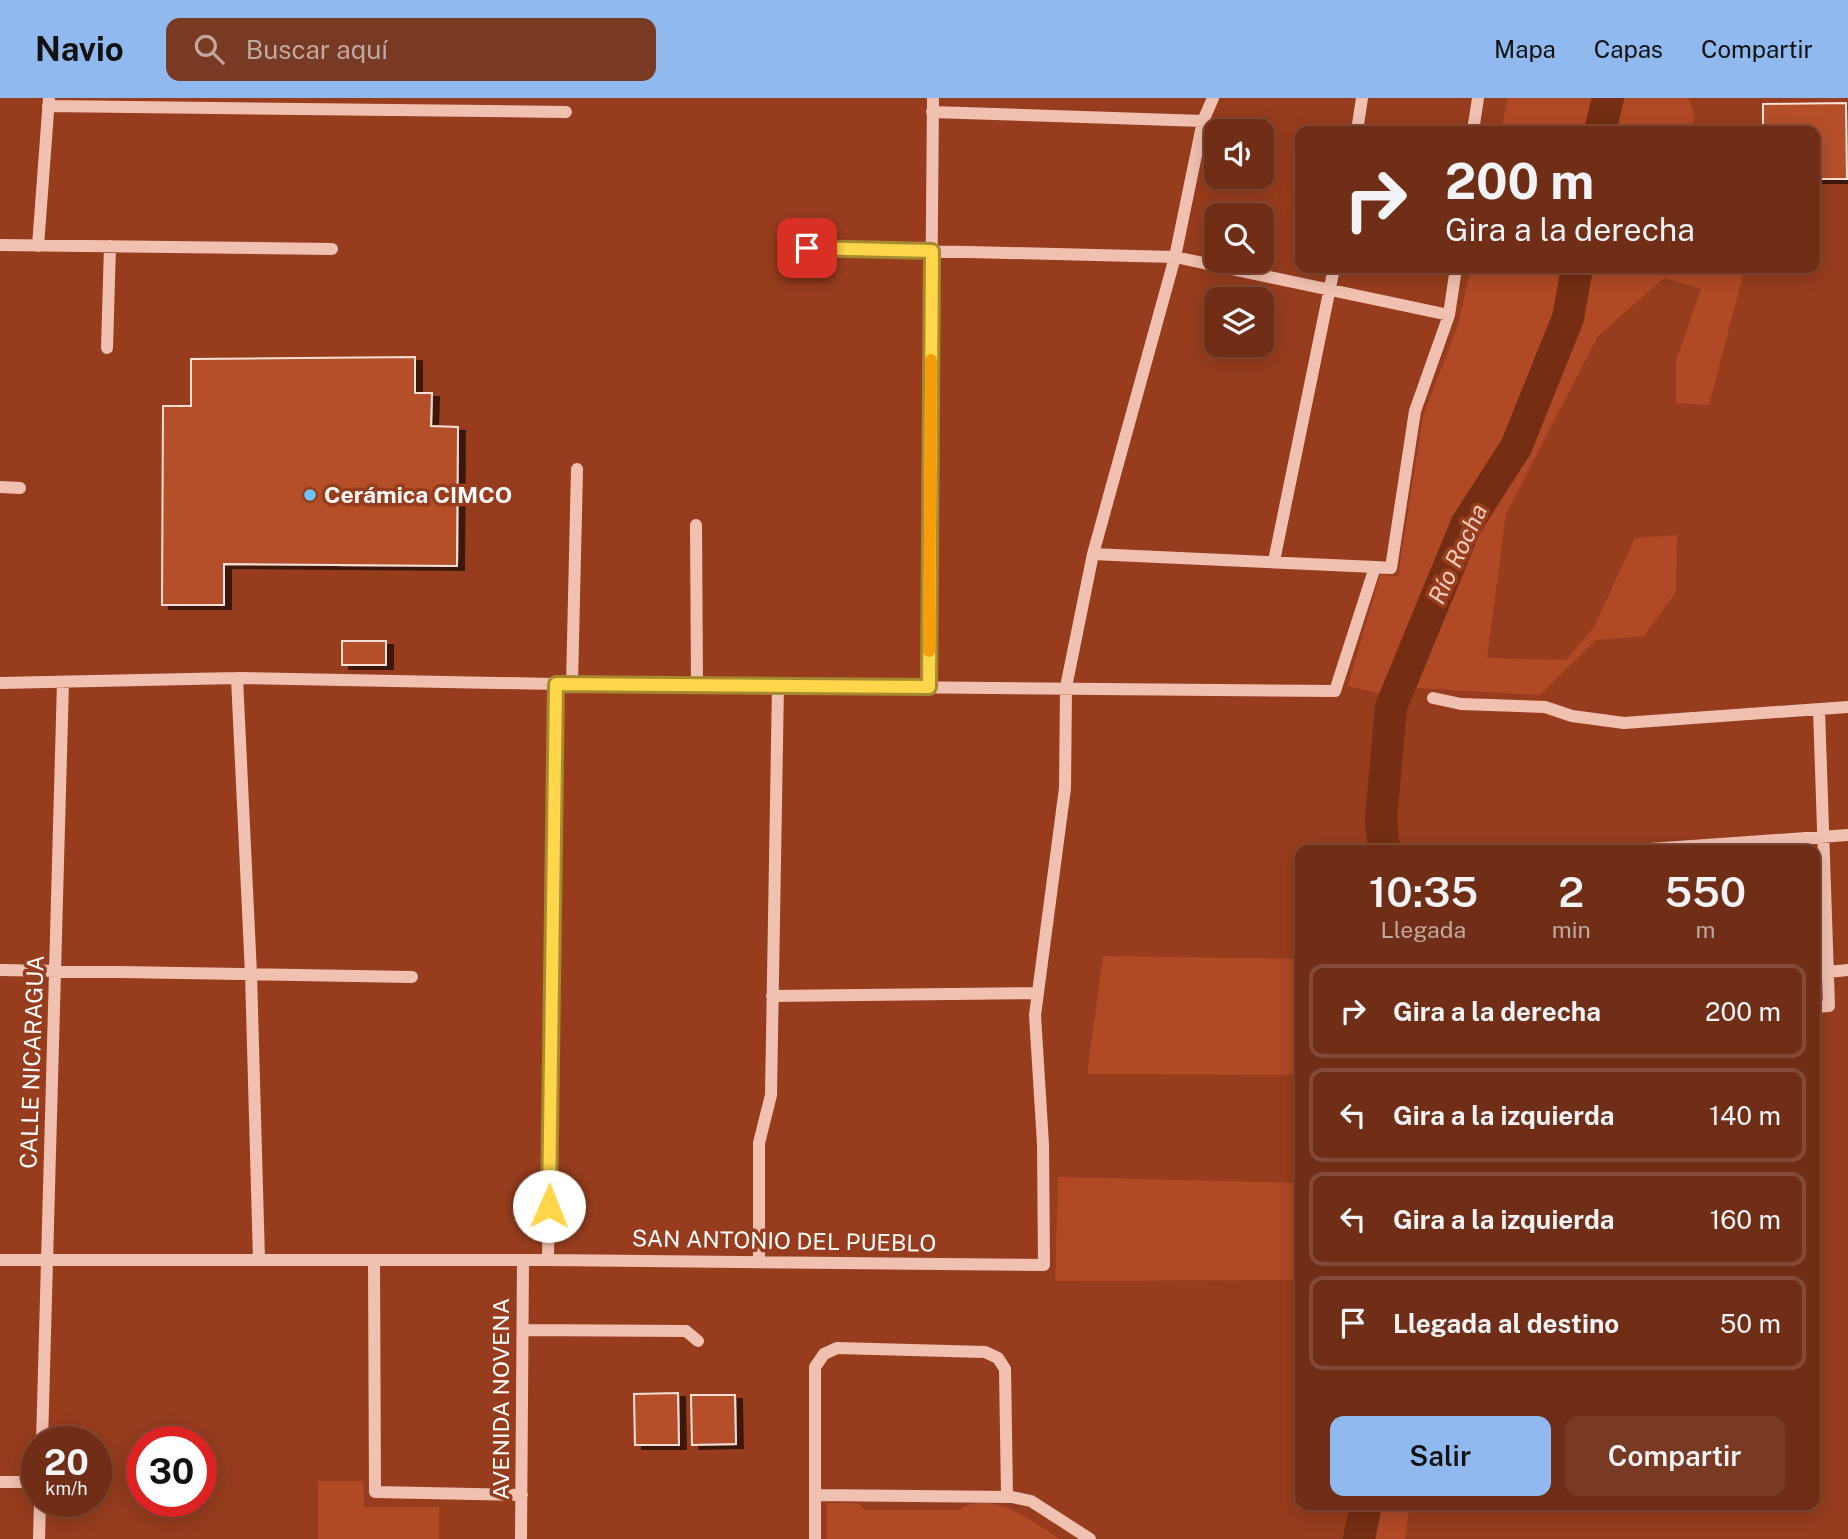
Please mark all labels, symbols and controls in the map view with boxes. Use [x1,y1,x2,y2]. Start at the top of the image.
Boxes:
search box [166,18,656,81]
text: Navio [35,30,124,68]
icon: search [190,30,228,68]
text: Buscar aquí [246,34,388,65]
text: Mapa [1494,35,1556,63]
text: Capas [1594,35,1663,63]
text: Compartir [1701,35,1813,63]
map controls [1204,119,1274,357]
button: sound [1204,119,1274,189]
text: 200 m [1445,152,1594,210]
icon: right [1330,154,1421,245]
button: search [1204,203,1274,273]
text: Gira a la derecha [1445,211,1695,248]
pin [777,218,837,278]
icon: arrive [788,229,826,267]
button: layers [1204,287,1274,357]
place label: Cerámica CIMCO [324,481,512,508]
marker: Cerámica CIMCO [302,487,318,503]
water label: Río Rocha [1422,499,1492,608]
text: 10:35 [1369,867,1478,916]
text: 2 [1558,867,1584,916]
text: 550 [1665,867,1746,916]
text: Llegada [1381,916,1466,943]
text: min [1552,916,1591,943]
text: m [1695,916,1715,943]
street label: CALLE NICARAGUA [14,955,49,1169]
icon: right [1334,992,1372,1030]
text: Gira a la derecha [1393,996,1601,1027]
text: 200 m [1705,996,1781,1027]
icon: left [1334,1096,1372,1134]
text: Gira a la izquierda [1393,1100,1615,1131]
text: 140 m [1709,1100,1781,1131]
position arrow [512,1169,586,1243]
icon: left [1334,1200,1372,1238]
text: Gira a la izquierda [1393,1204,1615,1235]
text: 160 m [1710,1204,1781,1235]
street label: SAN ANTONIO DEL PUEBLO [632,1224,936,1257]
street label: AVENIDA NOVENA [487,1298,514,1500]
icon: arrive [1334,1304,1372,1342]
text: Llegada al destino [1393,1308,1619,1339]
text: 50 m [1720,1308,1781,1339]
button: Salir [1330,1416,1551,1496]
button: Compartir [1565,1416,1785,1496]
speed limit sign: 30 [126,1426,217,1517]
text: 20 [44,1442,89,1483]
text: km/h [45,1478,88,1499]

